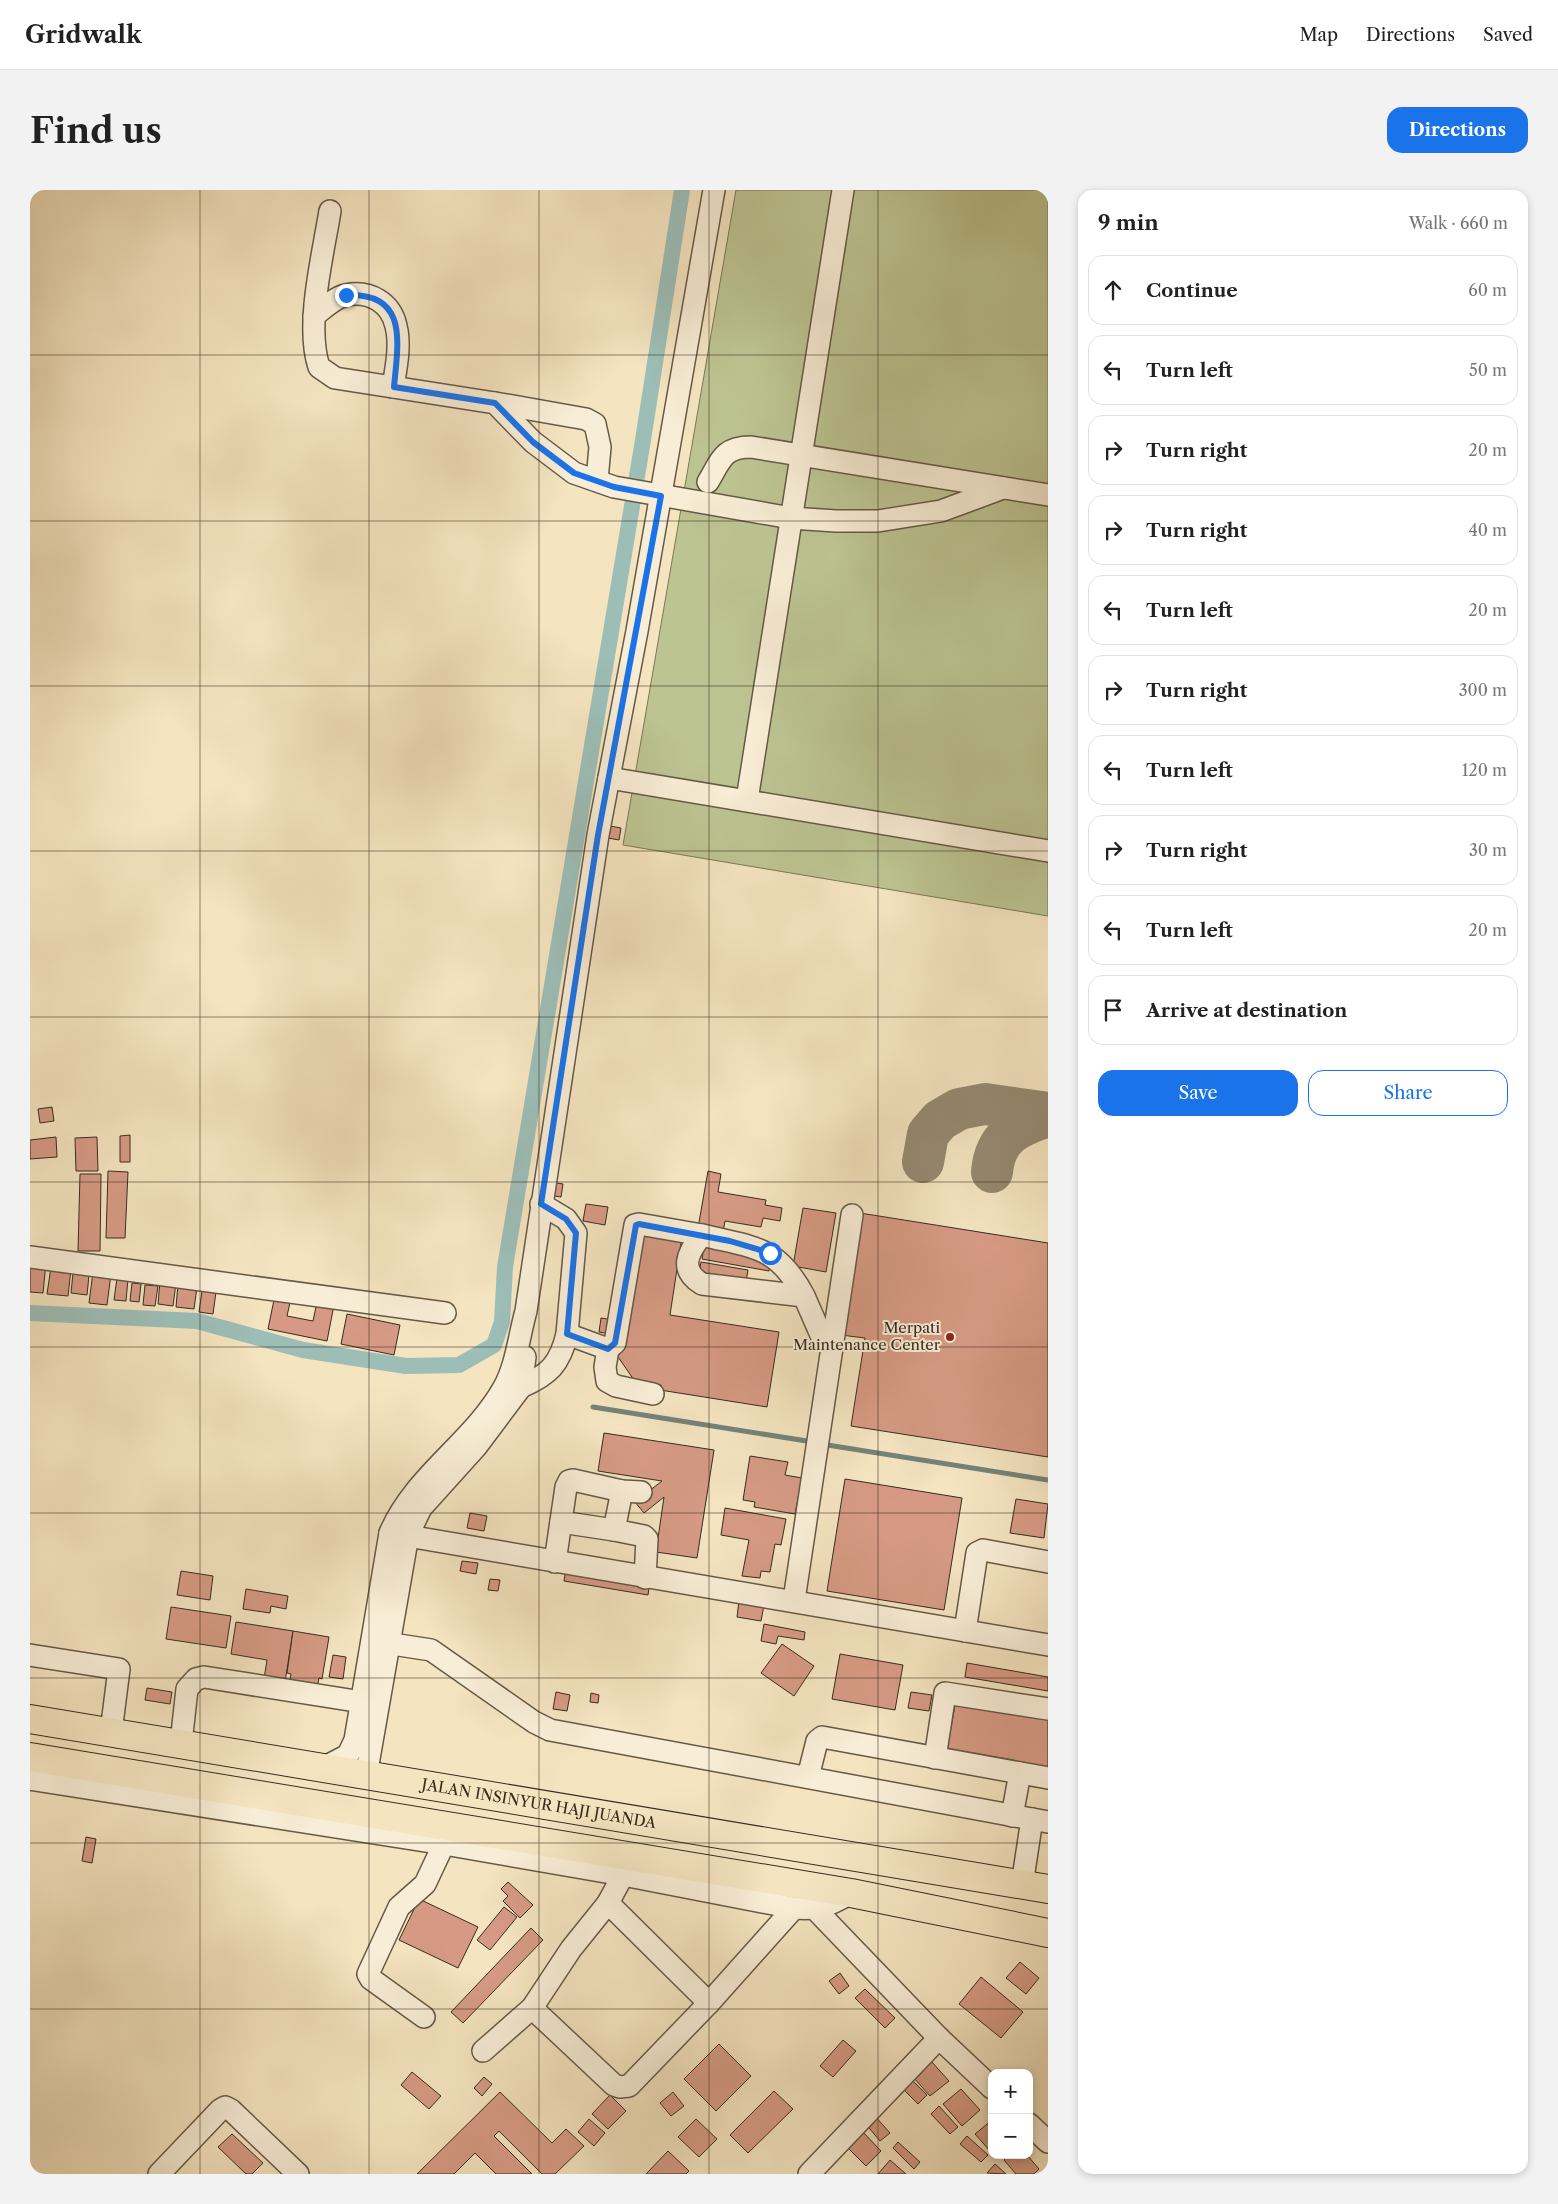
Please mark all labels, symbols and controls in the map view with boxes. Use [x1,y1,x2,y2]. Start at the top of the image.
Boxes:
text: Gridwalk [25,20,142,49]
text: Map [1299,24,1338,46]
text: Directions [1366,24,1455,46]
text: Saved [1483,24,1533,46]
button: Directions [1387,107,1528,153]
text: Find us [30,109,162,152]
text: 9 min [1098,210,1159,235]
text: Walk · 660 m [1409,213,1508,233]
icon: ahead [1099,276,1127,304]
text: Continue [1146,279,1238,302]
text: 60 m [1468,280,1507,300]
route end [335,284,358,307]
icon: left [1099,356,1127,384]
text: Turn left [1146,359,1233,382]
text: 50 m [1469,360,1507,380]
icon: right [1099,436,1127,464]
text: Turn right [1146,439,1247,462]
text: 20 m [1468,440,1507,460]
icon: right [1099,516,1127,544]
text: Turn right [1146,519,1247,542]
text: 40 m [1468,520,1507,540]
icon: left [1099,596,1127,624]
text: Turn left [1146,599,1233,622]
text: 20 m [1468,600,1507,620]
icon: right [1099,676,1127,704]
text: Turn right [1146,679,1247,702]
text: 300 m [1459,680,1507,700]
icon: left [1099,756,1127,784]
text: Turn left [1146,759,1233,782]
text: 120 m [1462,760,1507,780]
icon: right [1099,836,1127,864]
text: Turn right [1146,839,1247,862]
text: 30 m [1469,840,1507,860]
icon: left [1099,916,1127,944]
text: Turn left [1146,919,1233,942]
text: 20 m [1468,920,1507,940]
icon: arrive [1099,996,1127,1024]
text: Arrive at destination [1146,999,1347,1022]
button: Save [1098,1070,1298,1116]
button: Share [1308,1070,1508,1116]
route start [759,1242,782,1265]
place label: Merpati Maintenance Center [793,1318,941,1354]
marker: Merpati Maintenance Center [944,1331,956,1343]
street label: JALAN INSINYUR HAJI JUANDA [418,1774,658,1833]
map controls [988,2069,1033,2159]
button: + [988,2069,1033,2114]
button: − [988,2114,1033,2159]

